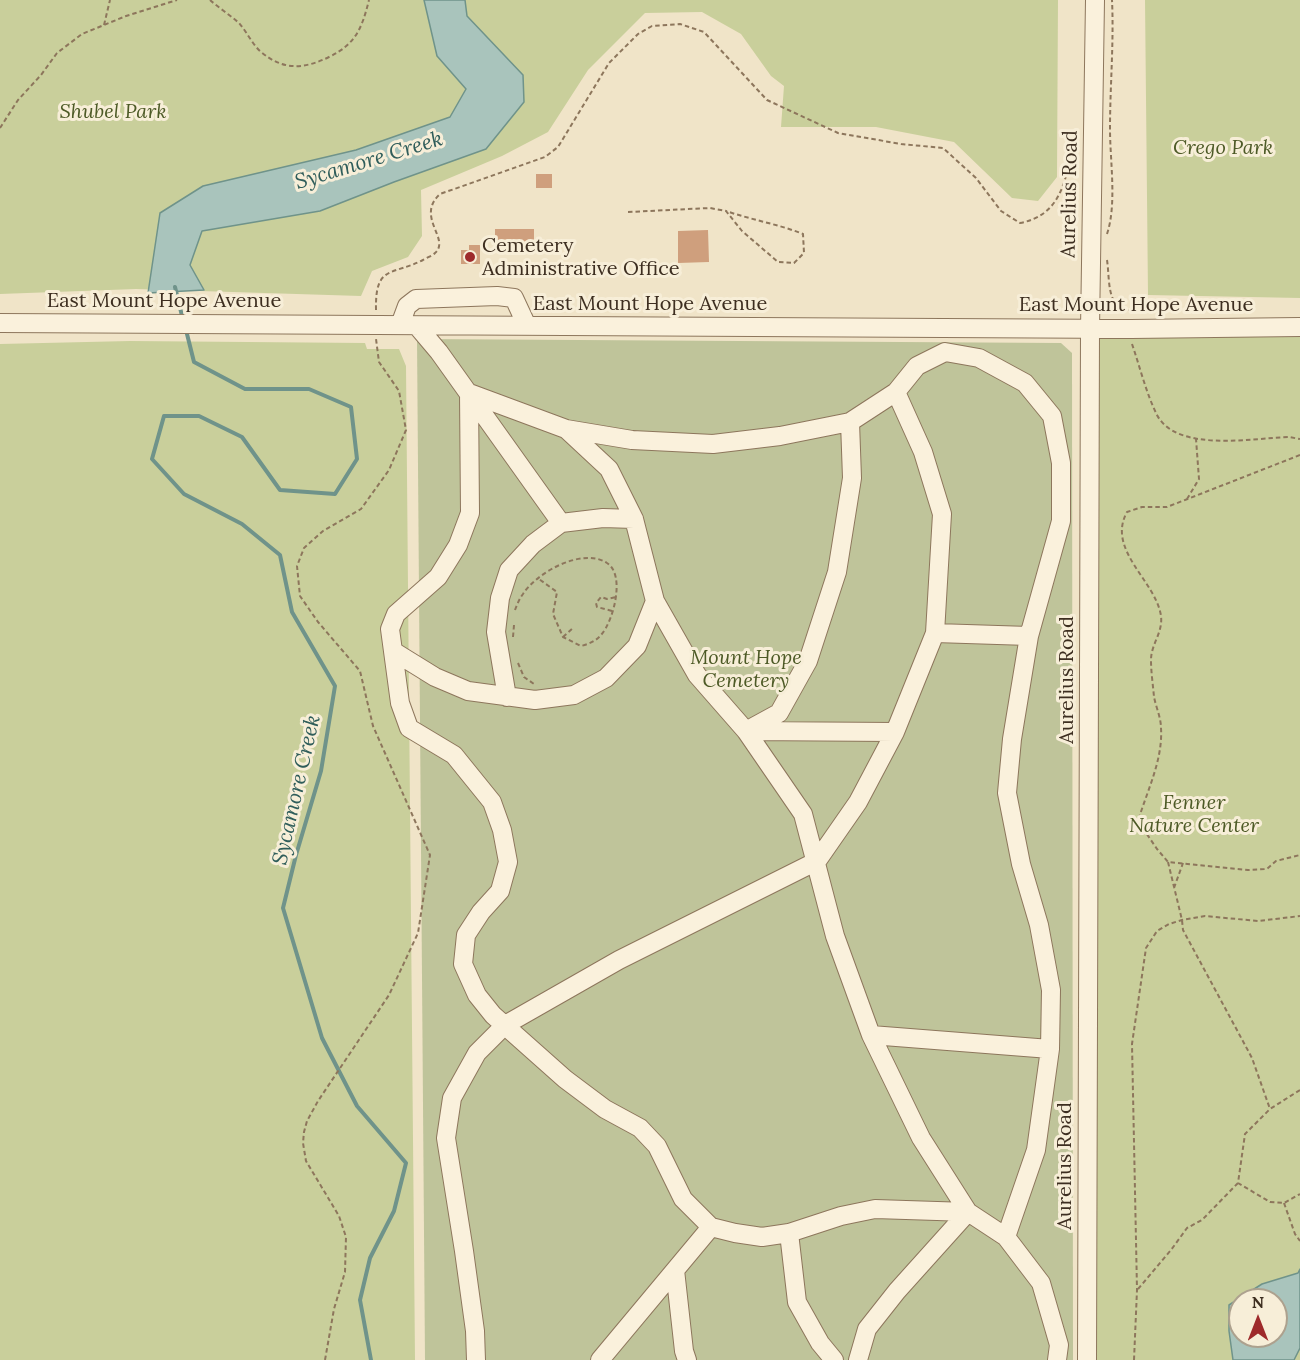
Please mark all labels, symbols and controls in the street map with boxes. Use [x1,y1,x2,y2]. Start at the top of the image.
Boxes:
park label: Shubel Park [59,100,167,124]
water label: Sycamore Creek [292,127,446,195]
street label: Aurelius Road [1057,130,1083,258]
park label: Crego Park [1173,136,1273,160]
place label: Cemetery Administrative Office [482,234,680,281]
marker: Cemetery Administrative Office [463,250,477,264]
street label: East Mount Hope Avenue [47,289,281,313]
street label: East Mount Hope Avenue [533,292,767,316]
street label: East Mount Hope Avenue [1019,293,1253,317]
street label: Aurelius Road [1055,616,1079,744]
park label: Mount Hope Cemetery [690,646,802,693]
water label: Sycamore Creek [268,713,326,867]
park label: Fenner Nature Center [1129,791,1259,838]
street label: Aurelius Road [1053,1102,1077,1230]
north arrow [1228,1288,1288,1348]
text: N [1252,1292,1264,1312]

